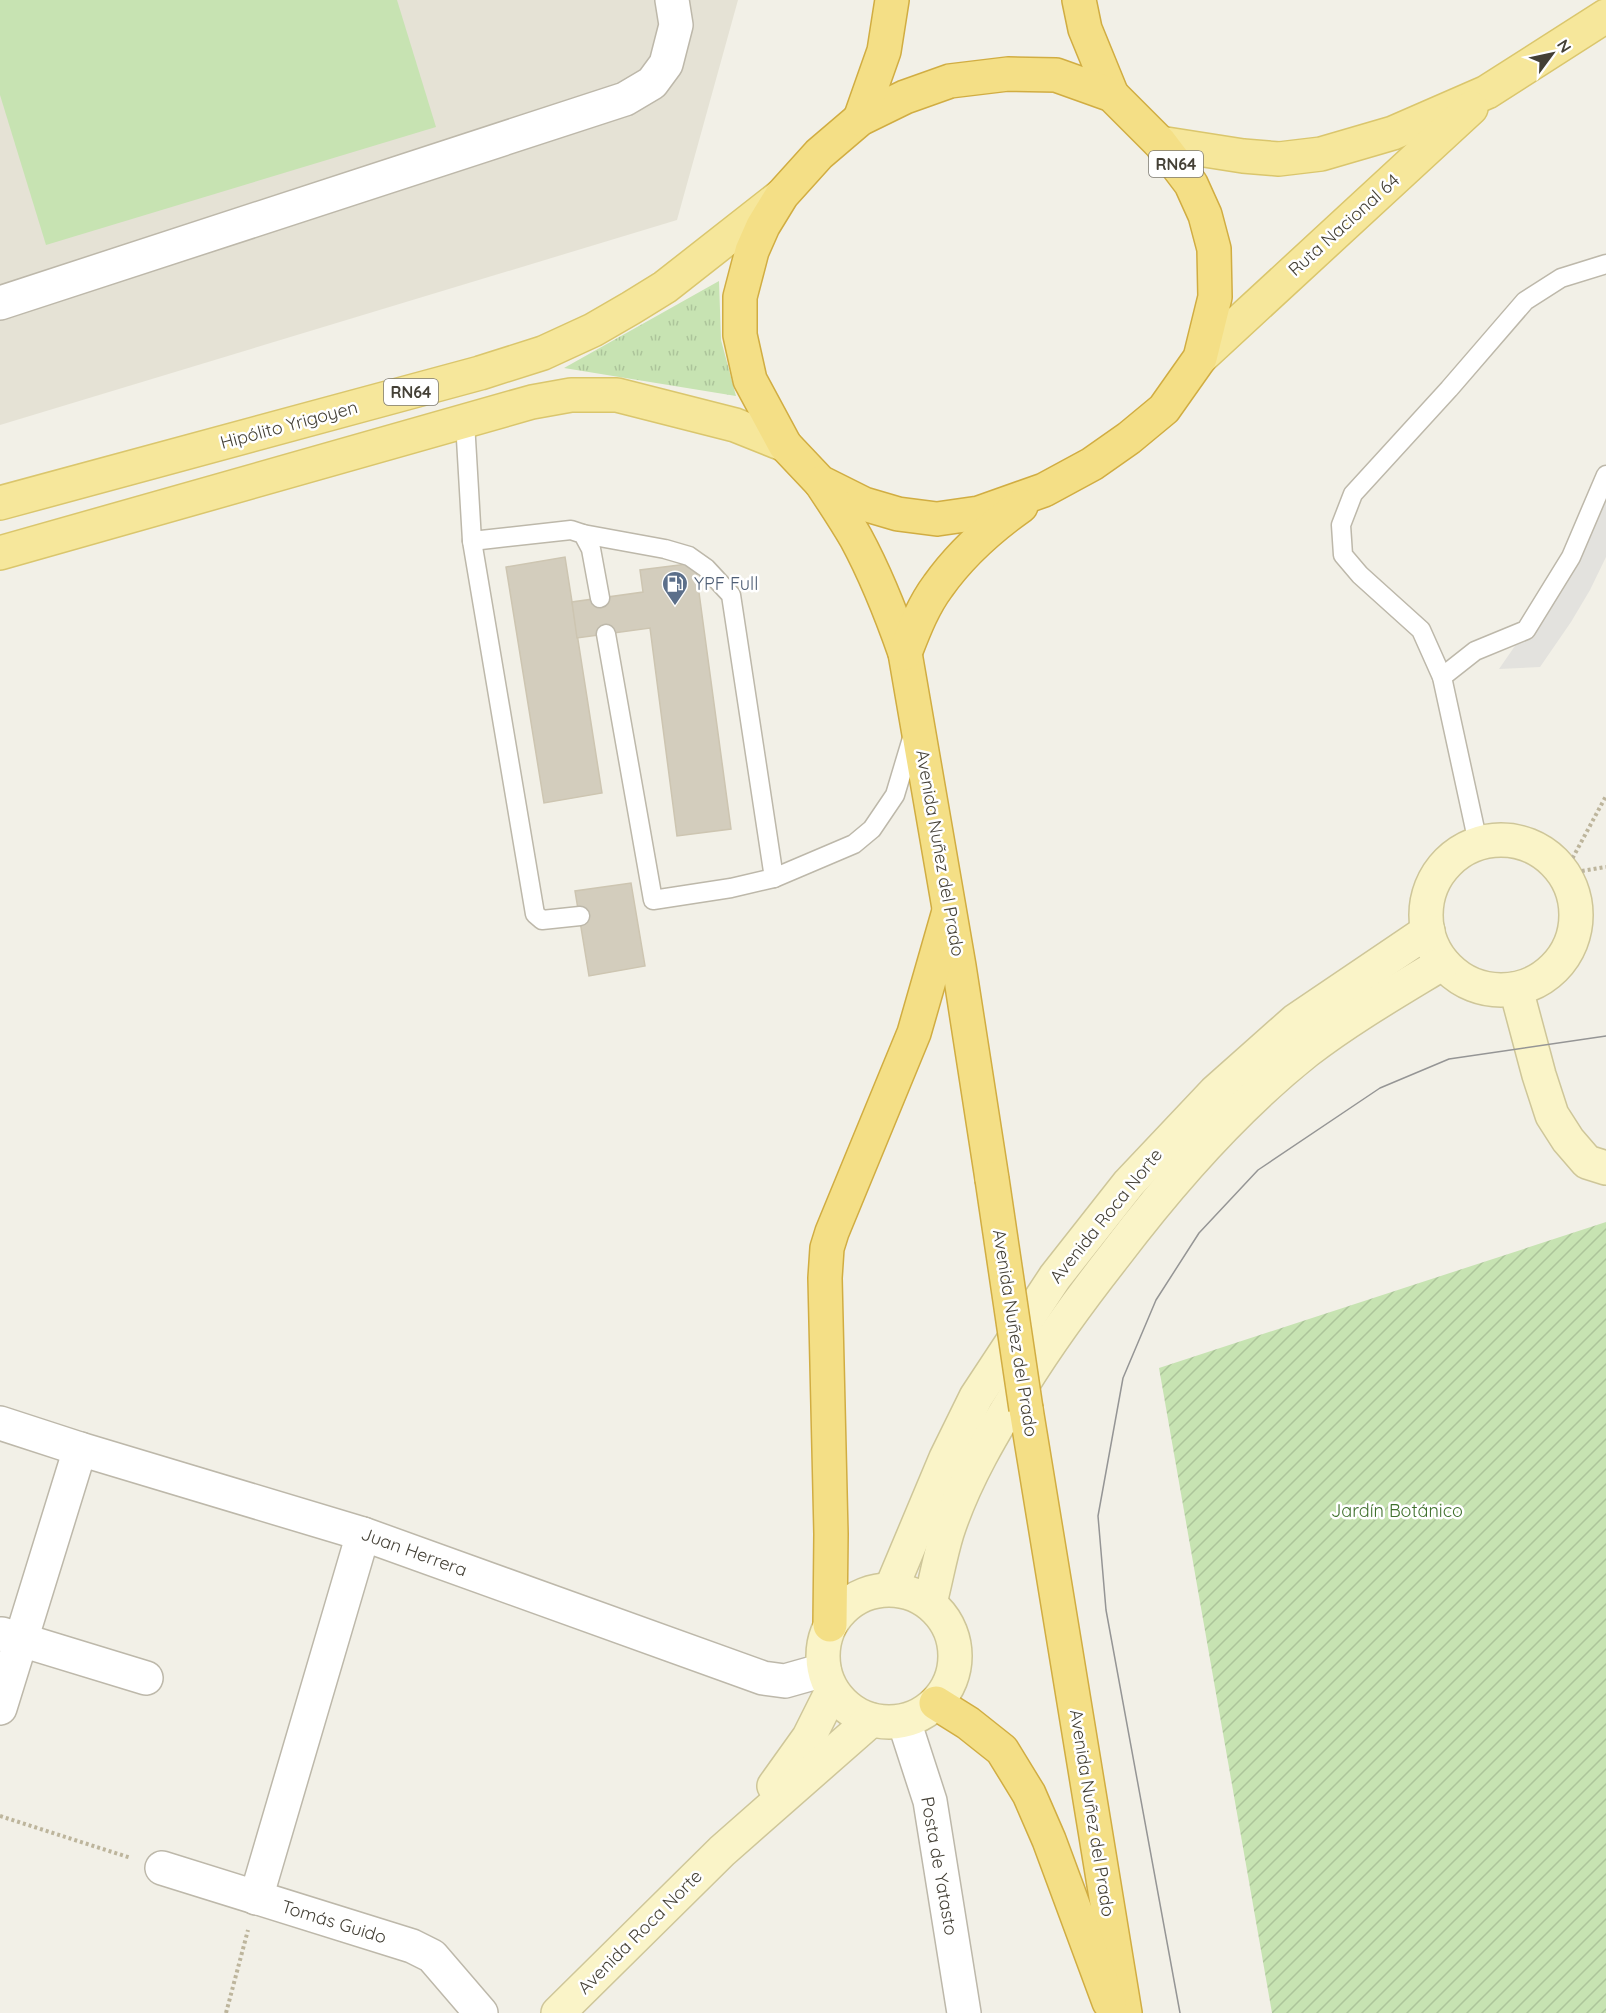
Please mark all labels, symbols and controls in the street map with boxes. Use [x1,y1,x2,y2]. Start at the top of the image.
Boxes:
north arrow [1522,24,1582,84]
text: N [1553,35,1576,56]
road number: RN64 [1149,151,1203,177]
street label: Ruta Nacional 64 [1283,169,1404,281]
road number: RN64 [384,379,438,405]
street label: Hipólito Yrigoyen [218,395,360,454]
fuel station icon: YPF Full [660,569,690,607]
place label: YPF Full [694,572,758,595]
street label: Avenida Nuñez del Prado [911,748,970,958]
street label: Avenida Roca Norte [1044,1144,1167,1288]
street label: Avenida Nuñez del Prado [988,1228,1043,1438]
park label: Jardín Botánico [1331,1499,1463,1522]
street label: Juan Herrera [358,1522,470,1581]
street label: Avenida Nuñez del Prado [1065,1708,1120,1918]
street label: Posta de Yatasto [916,1795,963,1937]
street label: Avenida Roca Norte [573,1865,707,1999]
street label: Tomás Guido [279,1895,389,1948]

